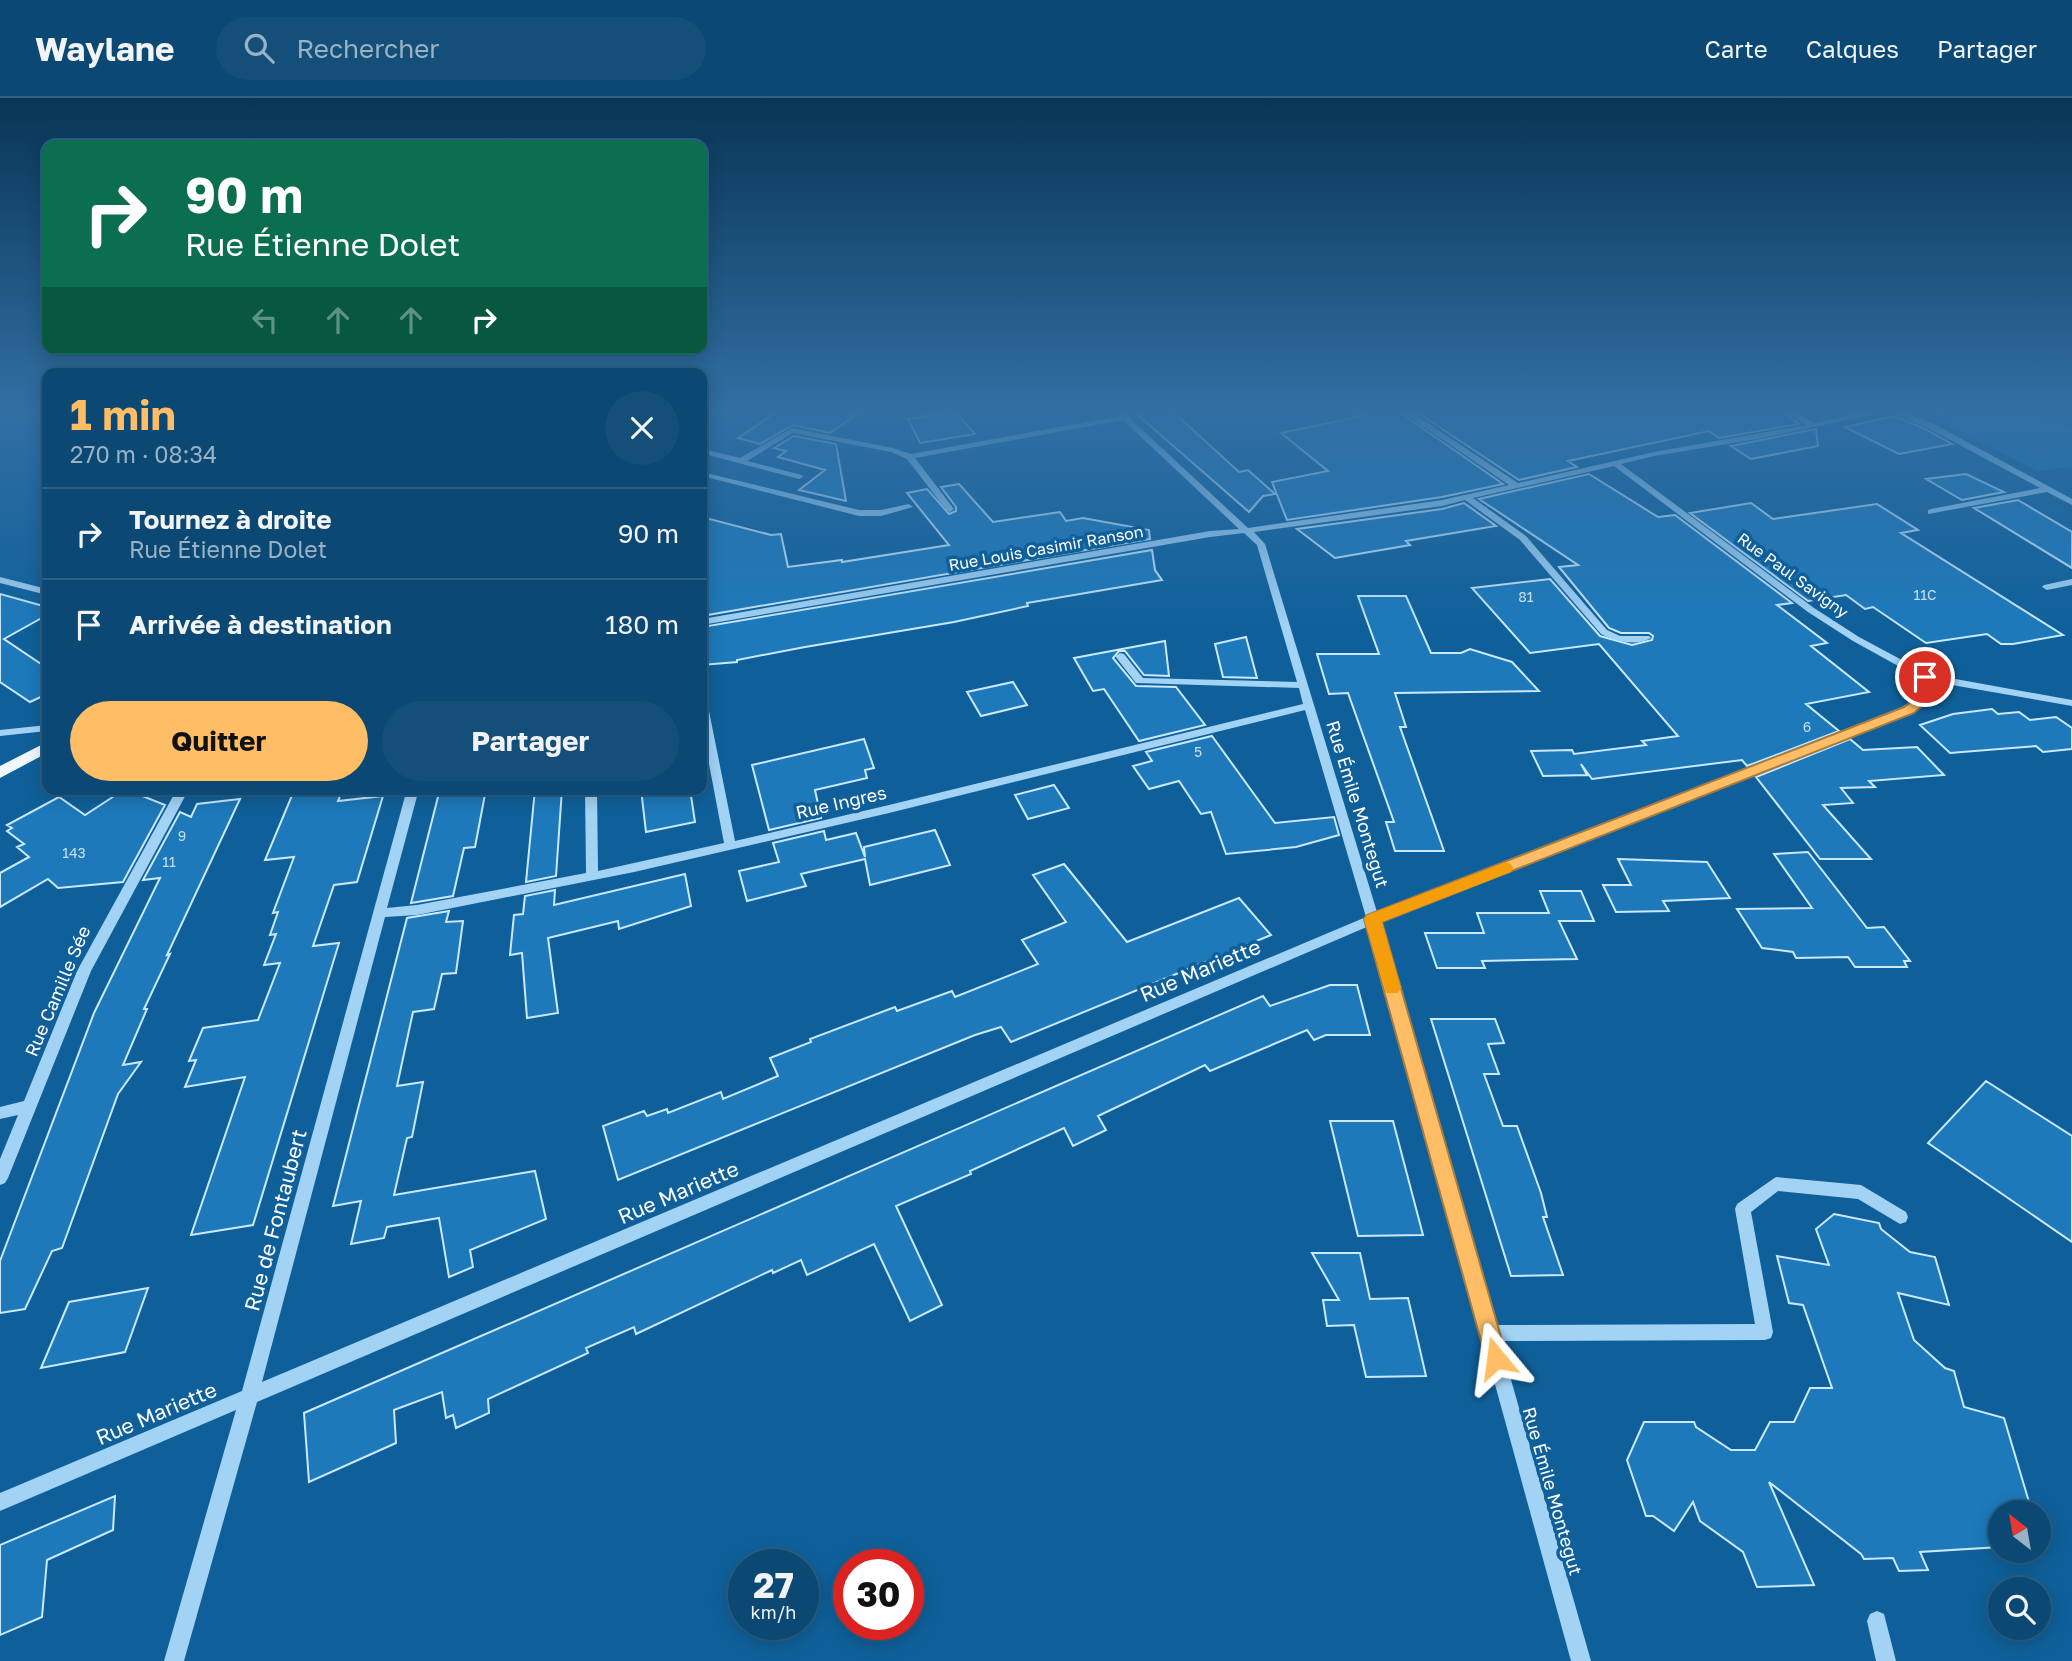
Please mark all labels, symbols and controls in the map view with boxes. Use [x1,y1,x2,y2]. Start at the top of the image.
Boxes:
search box [216,17,706,80]
text: Waylane [35,29,174,68]
icon: search [240,29,278,67]
text: Rechercher [296,33,439,64]
text: Carte [1704,34,1768,63]
text: Calques [1806,34,1899,63]
text: Partager [1937,34,2037,63]
text: 90 m [185,165,303,224]
icon: right [70,168,161,259]
text: Rue Étienne Dolet [185,225,460,263]
icon: left [246,301,284,339]
icon: ahead [319,301,357,339]
icon: ahead [392,301,430,339]
icon: right [465,301,503,339]
text: 1 min [70,389,176,439]
button: close [605,391,679,465]
text: 270 m · 08:34 [70,440,217,468]
text: Tournez à droite [129,504,332,535]
icon: right [70,515,108,553]
text: 90 m [618,518,679,549]
street label: Rue Louis Casimir Ranson [947,521,1145,575]
street label: Rue Paul Savigny [1734,528,1852,622]
text: Rue Étienne Dolet [129,535,327,563]
house number: 11C [1913,586,1937,603]
house number: 81 [1518,588,1534,605]
icon: arrive [70,606,108,644]
text: Arrivée à destination [129,609,392,640]
text: 180 m [605,609,679,640]
pin [1895,647,1955,707]
icon: arrive [1906,658,1944,696]
button: Quitter [70,701,368,781]
button: Partager [382,701,679,781]
street label: Rue Émile Montegut [1322,718,1394,890]
house number: 6 [1803,718,1811,735]
house number: 5 [1194,743,1202,760]
street label: Rue Ingres [794,781,888,823]
house number: 9 [178,827,186,844]
house number: 143 [62,844,86,861]
house number: 11 [162,853,176,870]
street label: Rue Camille Sée [20,922,94,1060]
street label: Rue Mariette [1136,933,1264,1007]
street label: Rue de Fontaubert [238,1126,312,1314]
street label: Rue Mariette [614,1155,742,1229]
position arrow [1459,1321,1533,1395]
street label: Rue Mariette [92,1376,220,1450]
street label: Rue Émile Montegut [1518,1404,1588,1578]
north arrow [1988,1500,2051,1563]
map controls [1988,1500,2051,1640]
speed limit sign: 30 [833,1549,924,1640]
text: 27 [753,1564,794,1606]
button: search [1988,1577,2051,1640]
text: km/h [751,1601,796,1623]

